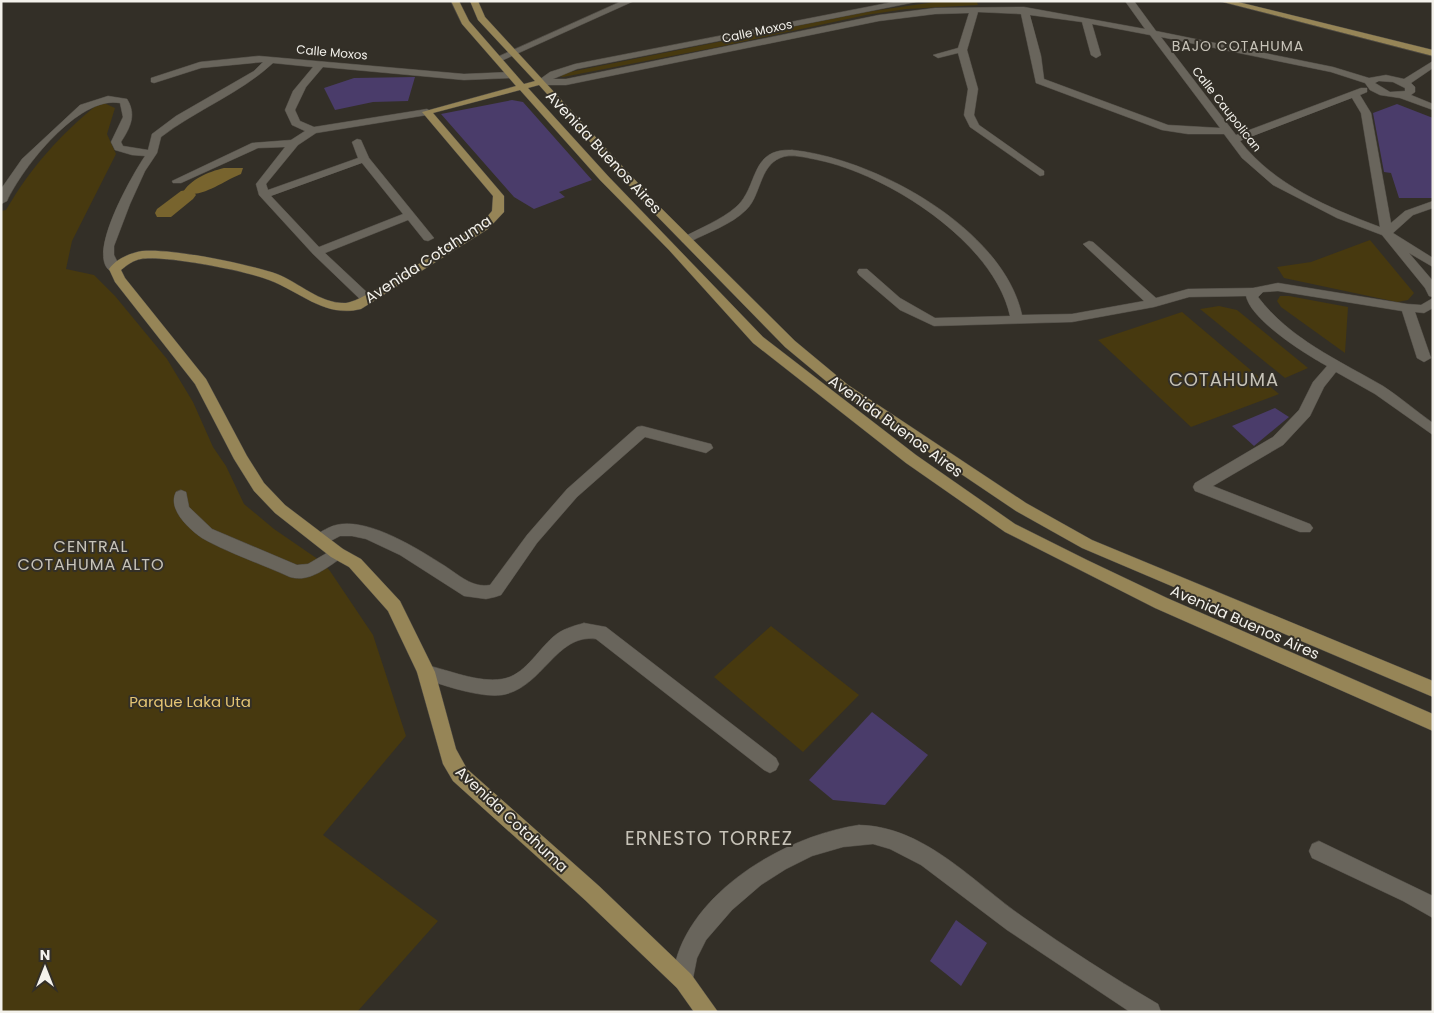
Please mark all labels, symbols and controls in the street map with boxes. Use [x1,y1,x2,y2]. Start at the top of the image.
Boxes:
street label: Calle Moxos [720,15,794,47]
district label: BAJO COTAHUMA [1172,36,1304,56]
street label: Calle Moxos [296,40,368,64]
street label: Calle Caupolican [1188,63,1266,155]
street label: Avenida Buenos Aires [541,86,667,218]
street label: Avenida Cotahuma [361,210,495,308]
district label: COTAHUMA [1169,367,1279,392]
street label: Avenida Buenos Aires [825,370,967,482]
district label: CENTRAL COTAHUMA ALTO [17,535,165,576]
street label: Avenida Buenos Aires [1167,580,1323,664]
park label: Parque Laka Uta [129,691,251,712]
street label: Avenida Cotahuma [451,761,573,877]
district label: ERNESTO TORREZ [625,825,793,852]
north arrow [20,943,70,993]
text: N [40,945,50,965]

